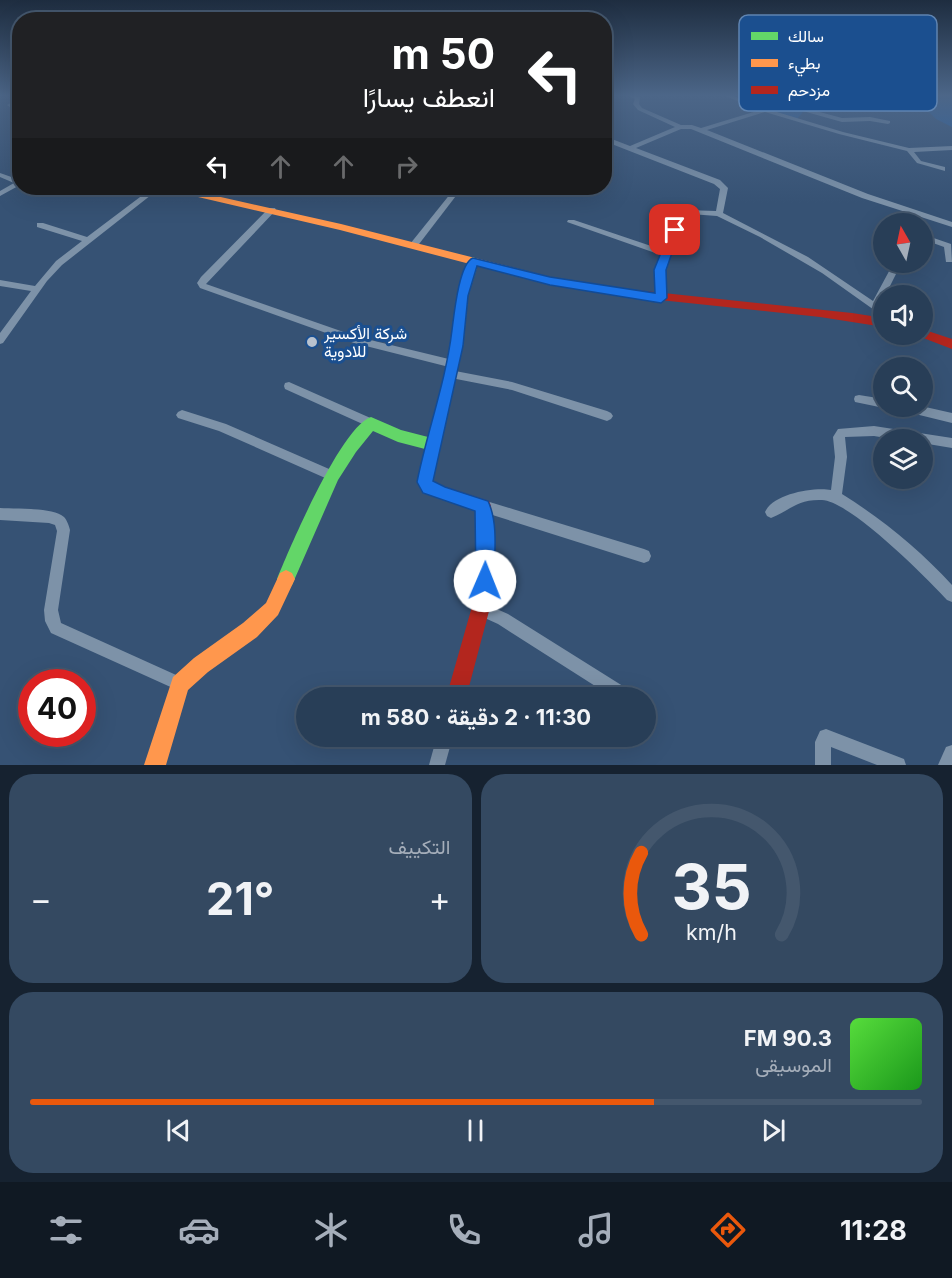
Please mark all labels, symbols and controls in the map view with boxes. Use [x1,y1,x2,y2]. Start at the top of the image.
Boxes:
legend [739,15,937,111]
text: سالك [788,26,824,46]
text: 50 m [392,28,495,79]
icon: left [516,36,594,114]
text: بطيء [788,53,820,77]
text: مزدحم [788,80,830,101]
text: انعطف يسارًا [363,81,495,114]
icon: left [201,150,234,183]
icon: ahead [264,150,297,183]
icon: ahead [327,150,360,183]
icon: right [390,150,423,183]
pin [649,204,700,255]
icon: arrive [658,213,691,246]
north arrow [873,213,933,273]
map controls [873,213,933,489]
button: sound [873,285,933,345]
place label: شركة الأكسير للادوية [323,323,407,362]
marker: شركة الأكسير للادوية [305,335,319,349]
button: search [873,357,933,417]
button: layers [873,429,933,489]
position arrow [453,549,517,613]
speed limit sign: 40 [18,669,96,747]
text: 11:30 · 2 دقيقة · 580 m [361,704,591,730]
text: التكييف [388,835,451,859]
text: 35 [672,849,752,924]
text: 21° [206,871,274,926]
text: − [30,879,52,919]
text: + [429,879,451,919]
text: km/h [686,920,737,946]
text: 90.3 FM [744,1025,832,1051]
text: الموسيقى [755,1053,832,1077]
icon: previous [162,1114,195,1147]
icon: pause [459,1114,492,1147]
icon: next [757,1114,790,1147]
icon: filters [45,1209,87,1251]
icon: car [178,1209,220,1251]
icon: climate [310,1209,352,1251]
icon: phone [443,1209,485,1251]
icon: music [575,1209,617,1251]
icon: directions [707,1209,749,1251]
text: 11:28 [840,1214,907,1247]

